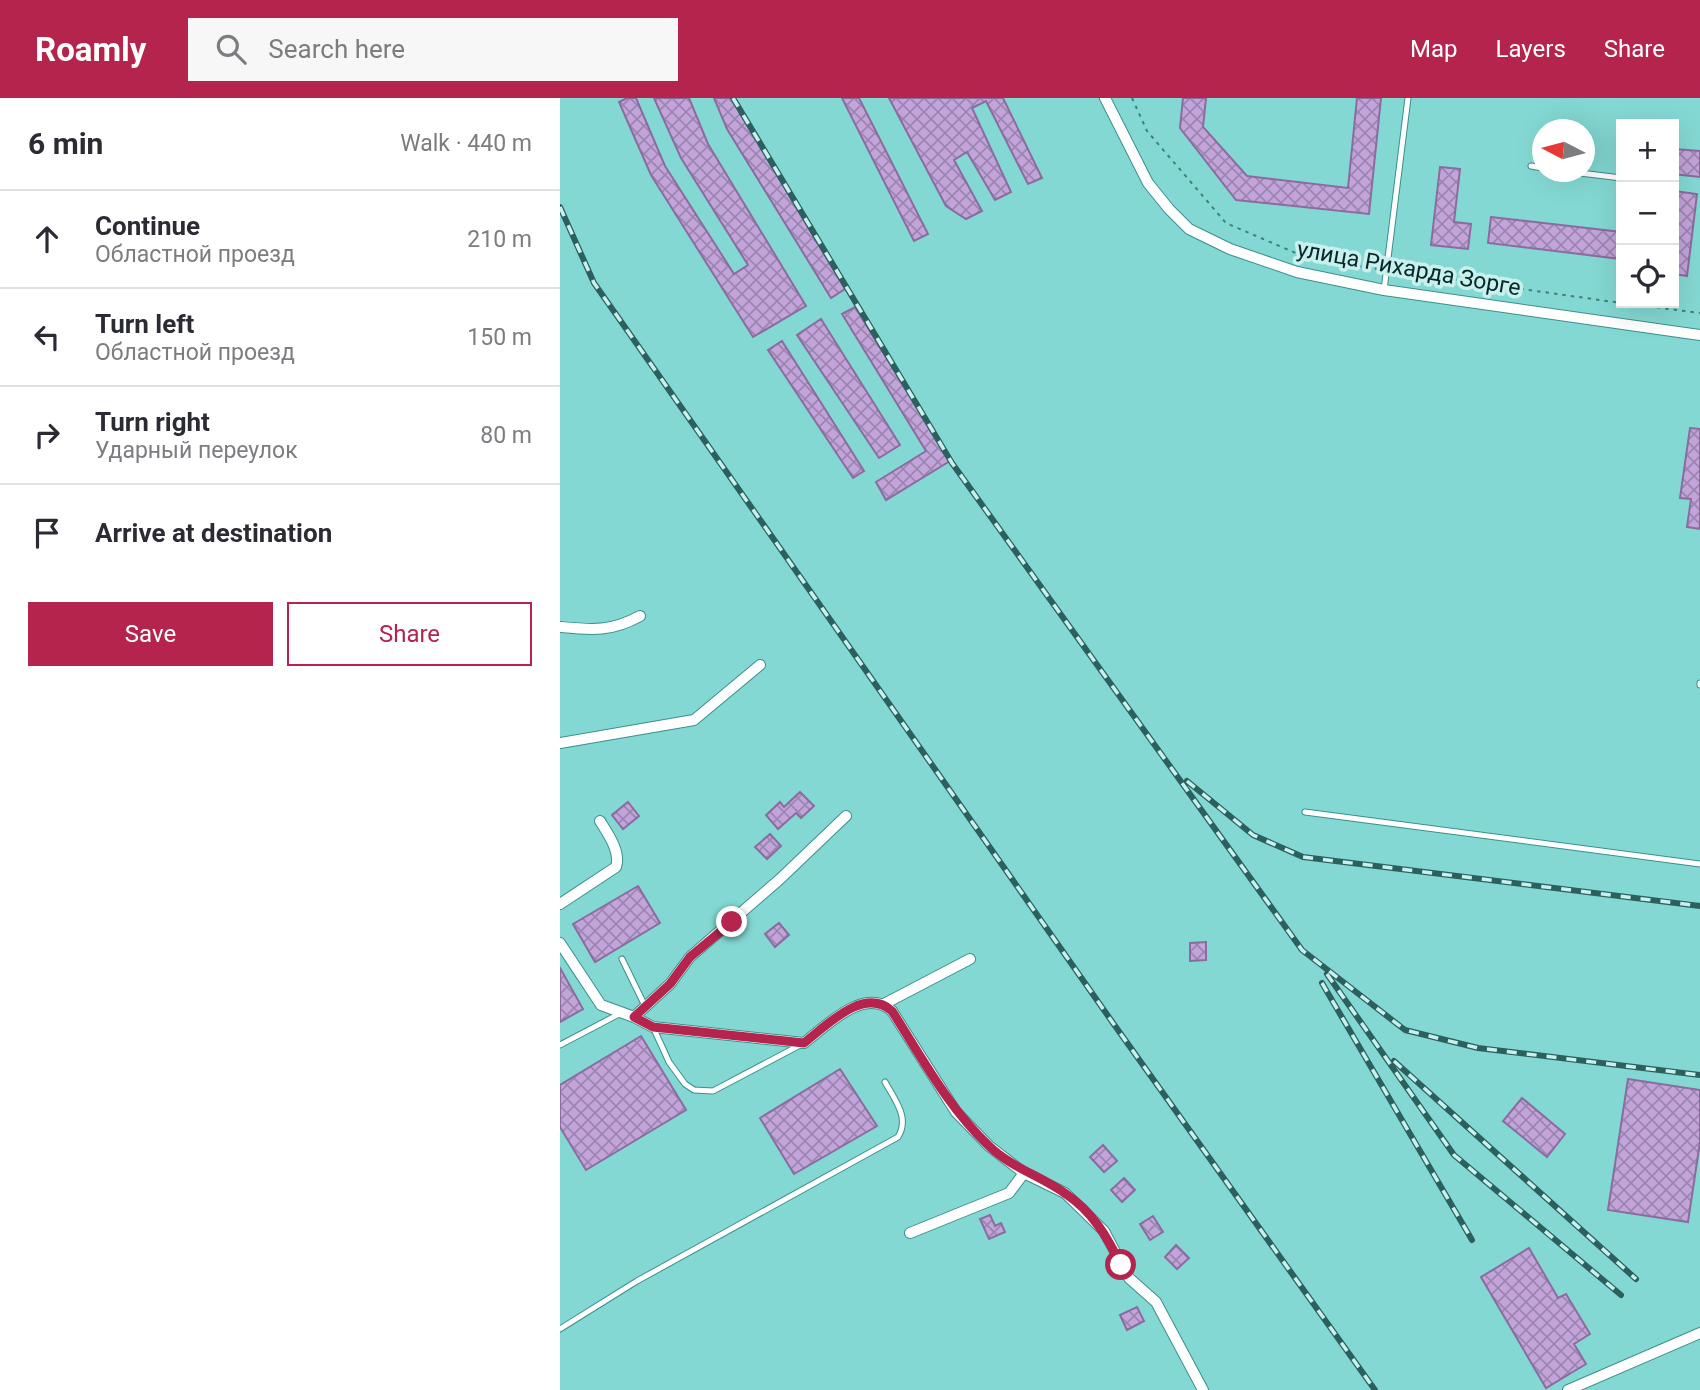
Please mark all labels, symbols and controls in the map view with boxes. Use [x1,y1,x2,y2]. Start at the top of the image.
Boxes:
search box [188,18,678,81]
text: Roamly [35,30,146,69]
icon: search [212,30,250,68]
text: Search here [268,34,405,64]
text: Map [1410,35,1458,63]
text: Layers [1496,35,1566,63]
text: Share [1604,35,1665,63]
north arrow [1532,119,1595,182]
map controls [1616,119,1679,308]
button: + [1616,119,1679,182]
text: 6 min [28,126,103,161]
text: Walk · 440 m [400,130,532,157]
button: − [1616,182,1679,245]
text: Continue [95,211,200,241]
icon: ahead [28,220,66,258]
text: 210 m [467,226,532,253]
street label: улица Рихарда Зорге [1295,236,1523,301]
text: Областной проезд [95,241,295,268]
button: locate [1616,245,1679,308]
text: Turn left [95,309,194,339]
icon: left [28,318,66,356]
text: 150 m [467,324,532,351]
text: Областной проезд [95,339,295,366]
text: Turn right [95,407,210,437]
icon: right [28,416,66,454]
text: 80 m [480,422,532,449]
text: Ударный переулок [95,437,298,464]
icon: arrive [28,514,66,552]
text: Arrive at destination [95,518,332,548]
button: Save [28,602,273,666]
button: Share [287,602,532,666]
route end [716,906,747,937]
route start [1105,1249,1136,1280]

